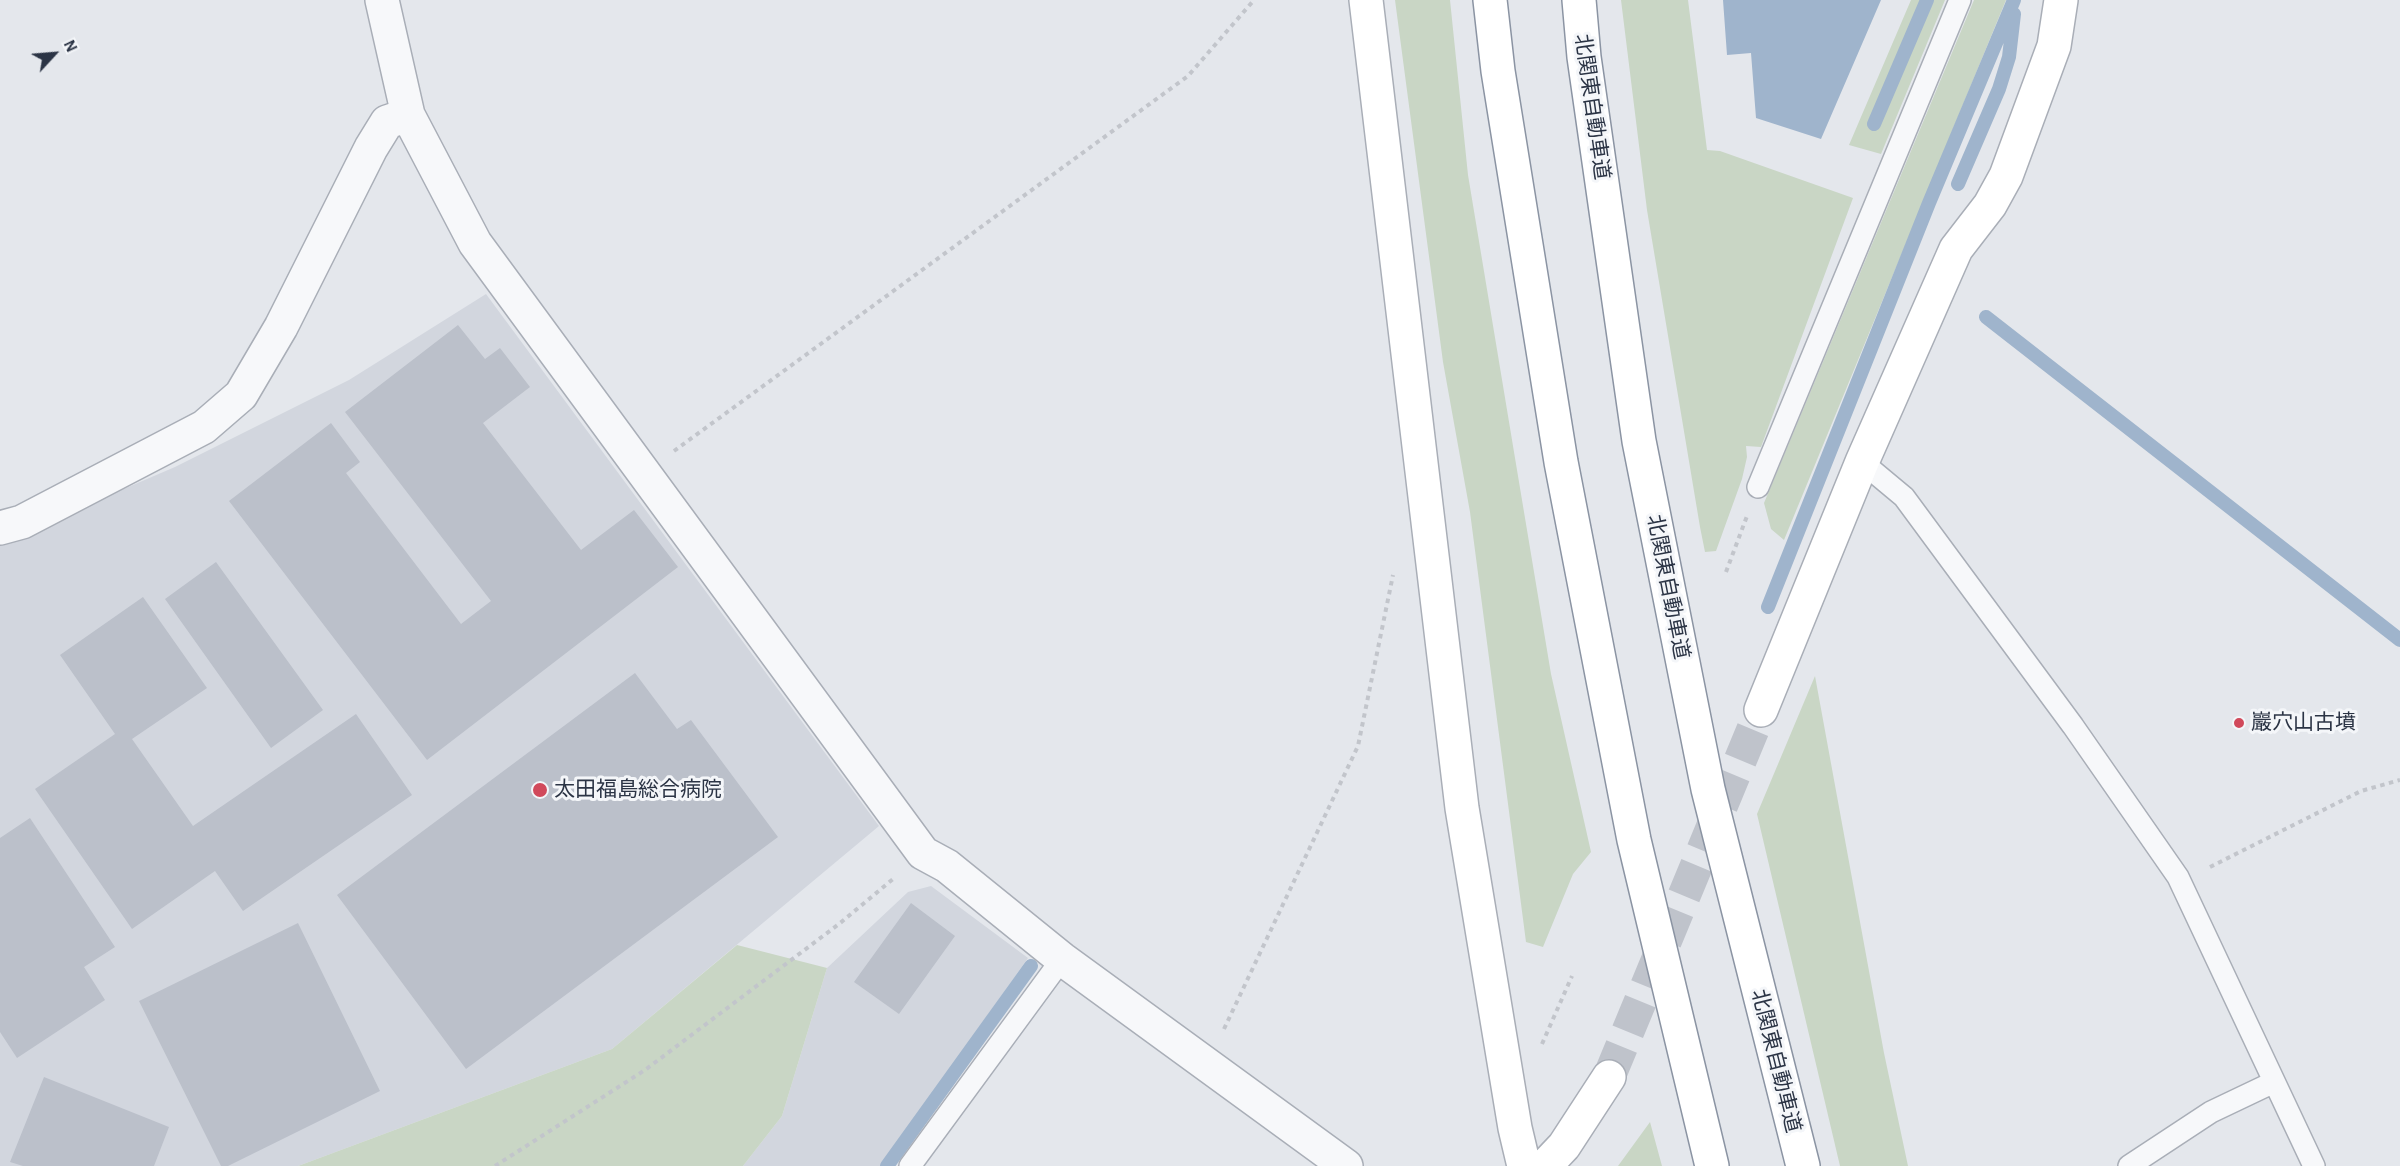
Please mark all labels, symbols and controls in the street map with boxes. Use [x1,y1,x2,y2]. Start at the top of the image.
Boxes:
north arrow [24,24,84,84]
street label: 北関東自動車道 [1569,32,1615,182]
text: N [61,38,80,55]
street label: 北関東自動車道 [1642,512,1694,662]
place label: 巖穴山古墳 [2251,710,2356,736]
marker: 巖穴山古墳 [2232,716,2246,730]
place label: 太田福島総合病院 [554,777,722,803]
marker: 太田福島総合病院 [531,781,549,799]
street label: 北関東自動車道 [1746,987,1806,1135]

